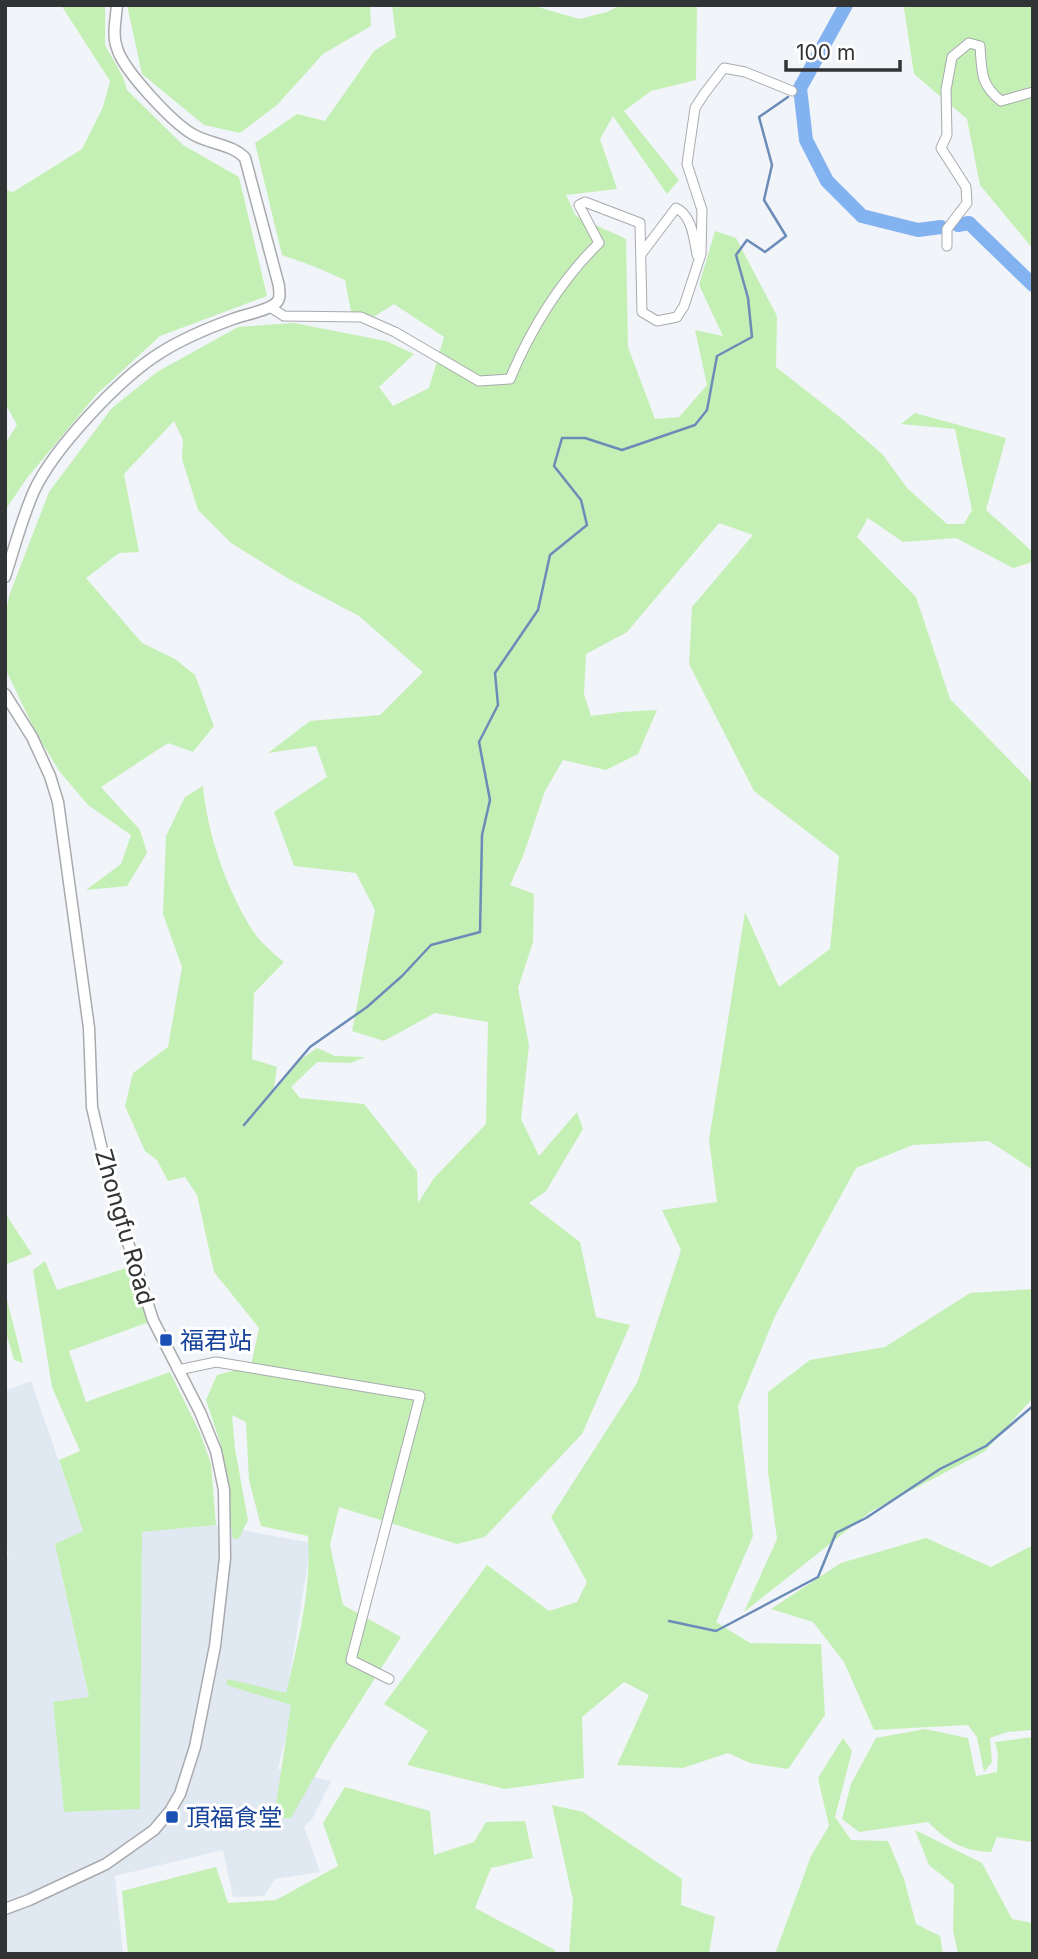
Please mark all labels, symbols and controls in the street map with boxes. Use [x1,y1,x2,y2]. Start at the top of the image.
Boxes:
scale bar [786,28,900,72]
text: 100 m [796,40,855,65]
street label: Zhongfu Road [89,1146,161,1308]
place label: 福君站 [180,1326,252,1355]
marker: 福君站 [158,1332,174,1348]
place label: 頂福食堂 [186,1803,282,1832]
marker: 頂福食堂 [164,1809,180,1825]

